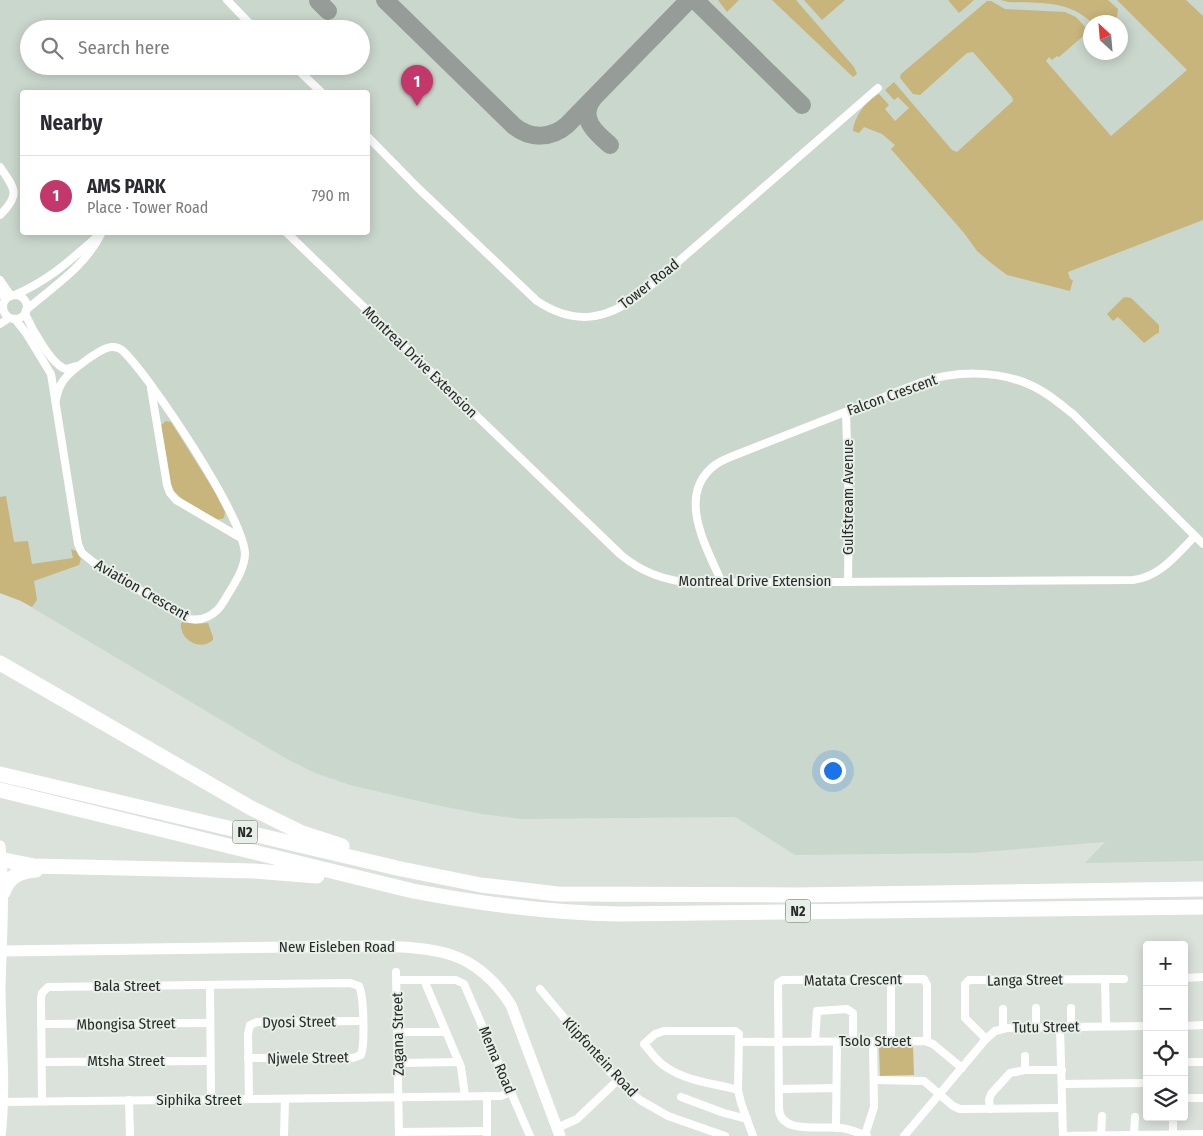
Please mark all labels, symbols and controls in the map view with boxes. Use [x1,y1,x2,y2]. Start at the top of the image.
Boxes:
north arrow [1083,15,1128,60]
search box [20,20,370,75]
icon: search [38,34,66,62]
text: Search here [78,36,170,59]
pin: 1 [401,65,433,106]
text: Nearby [40,110,102,136]
text: AMS PARK [87,175,166,198]
text: 1 [53,186,59,205]
text: 790 m [312,186,350,205]
text: Place · Tower Road [87,198,208,217]
street label: Tower Road [615,255,683,313]
street label: Montreal Drive Extension [359,302,481,422]
street label: Falcon Crescent [844,370,940,420]
street label: Gulfstream Avenue [839,439,857,555]
street label: Aviation Crescent [92,556,193,624]
street label: Montreal Drive Extension [678,572,832,590]
your location [820,758,846,784]
road number: N2 [232,820,258,844]
road number: N2 [786,899,810,922]
street label: New Eisleben Road [279,938,395,956]
map controls [1143,941,1188,1121]
button: + [1143,941,1188,986]
street label: Matata Crescent [804,970,902,990]
street label: Langa Street [987,970,1063,990]
street label: Bala Street [93,977,161,995]
button: − [1143,986,1188,1031]
street label: Zagana Street [388,992,408,1076]
street label: Dyosi Street [262,1012,336,1032]
street label: Klipfontein Road [559,1013,641,1101]
street label: Mbongisa Street [76,1014,176,1034]
street label: Tutu Street [1012,1017,1080,1037]
street label: Mema Road [475,1024,519,1096]
button: locate [1143,1031,1188,1076]
street label: Tsolo Street [839,1032,911,1050]
street label: Njwele Street [267,1048,349,1068]
street label: Mtsha Street [87,1052,165,1070]
button: layers [1143,1076,1188,1121]
street label: Siphika Street [156,1091,242,1109]

